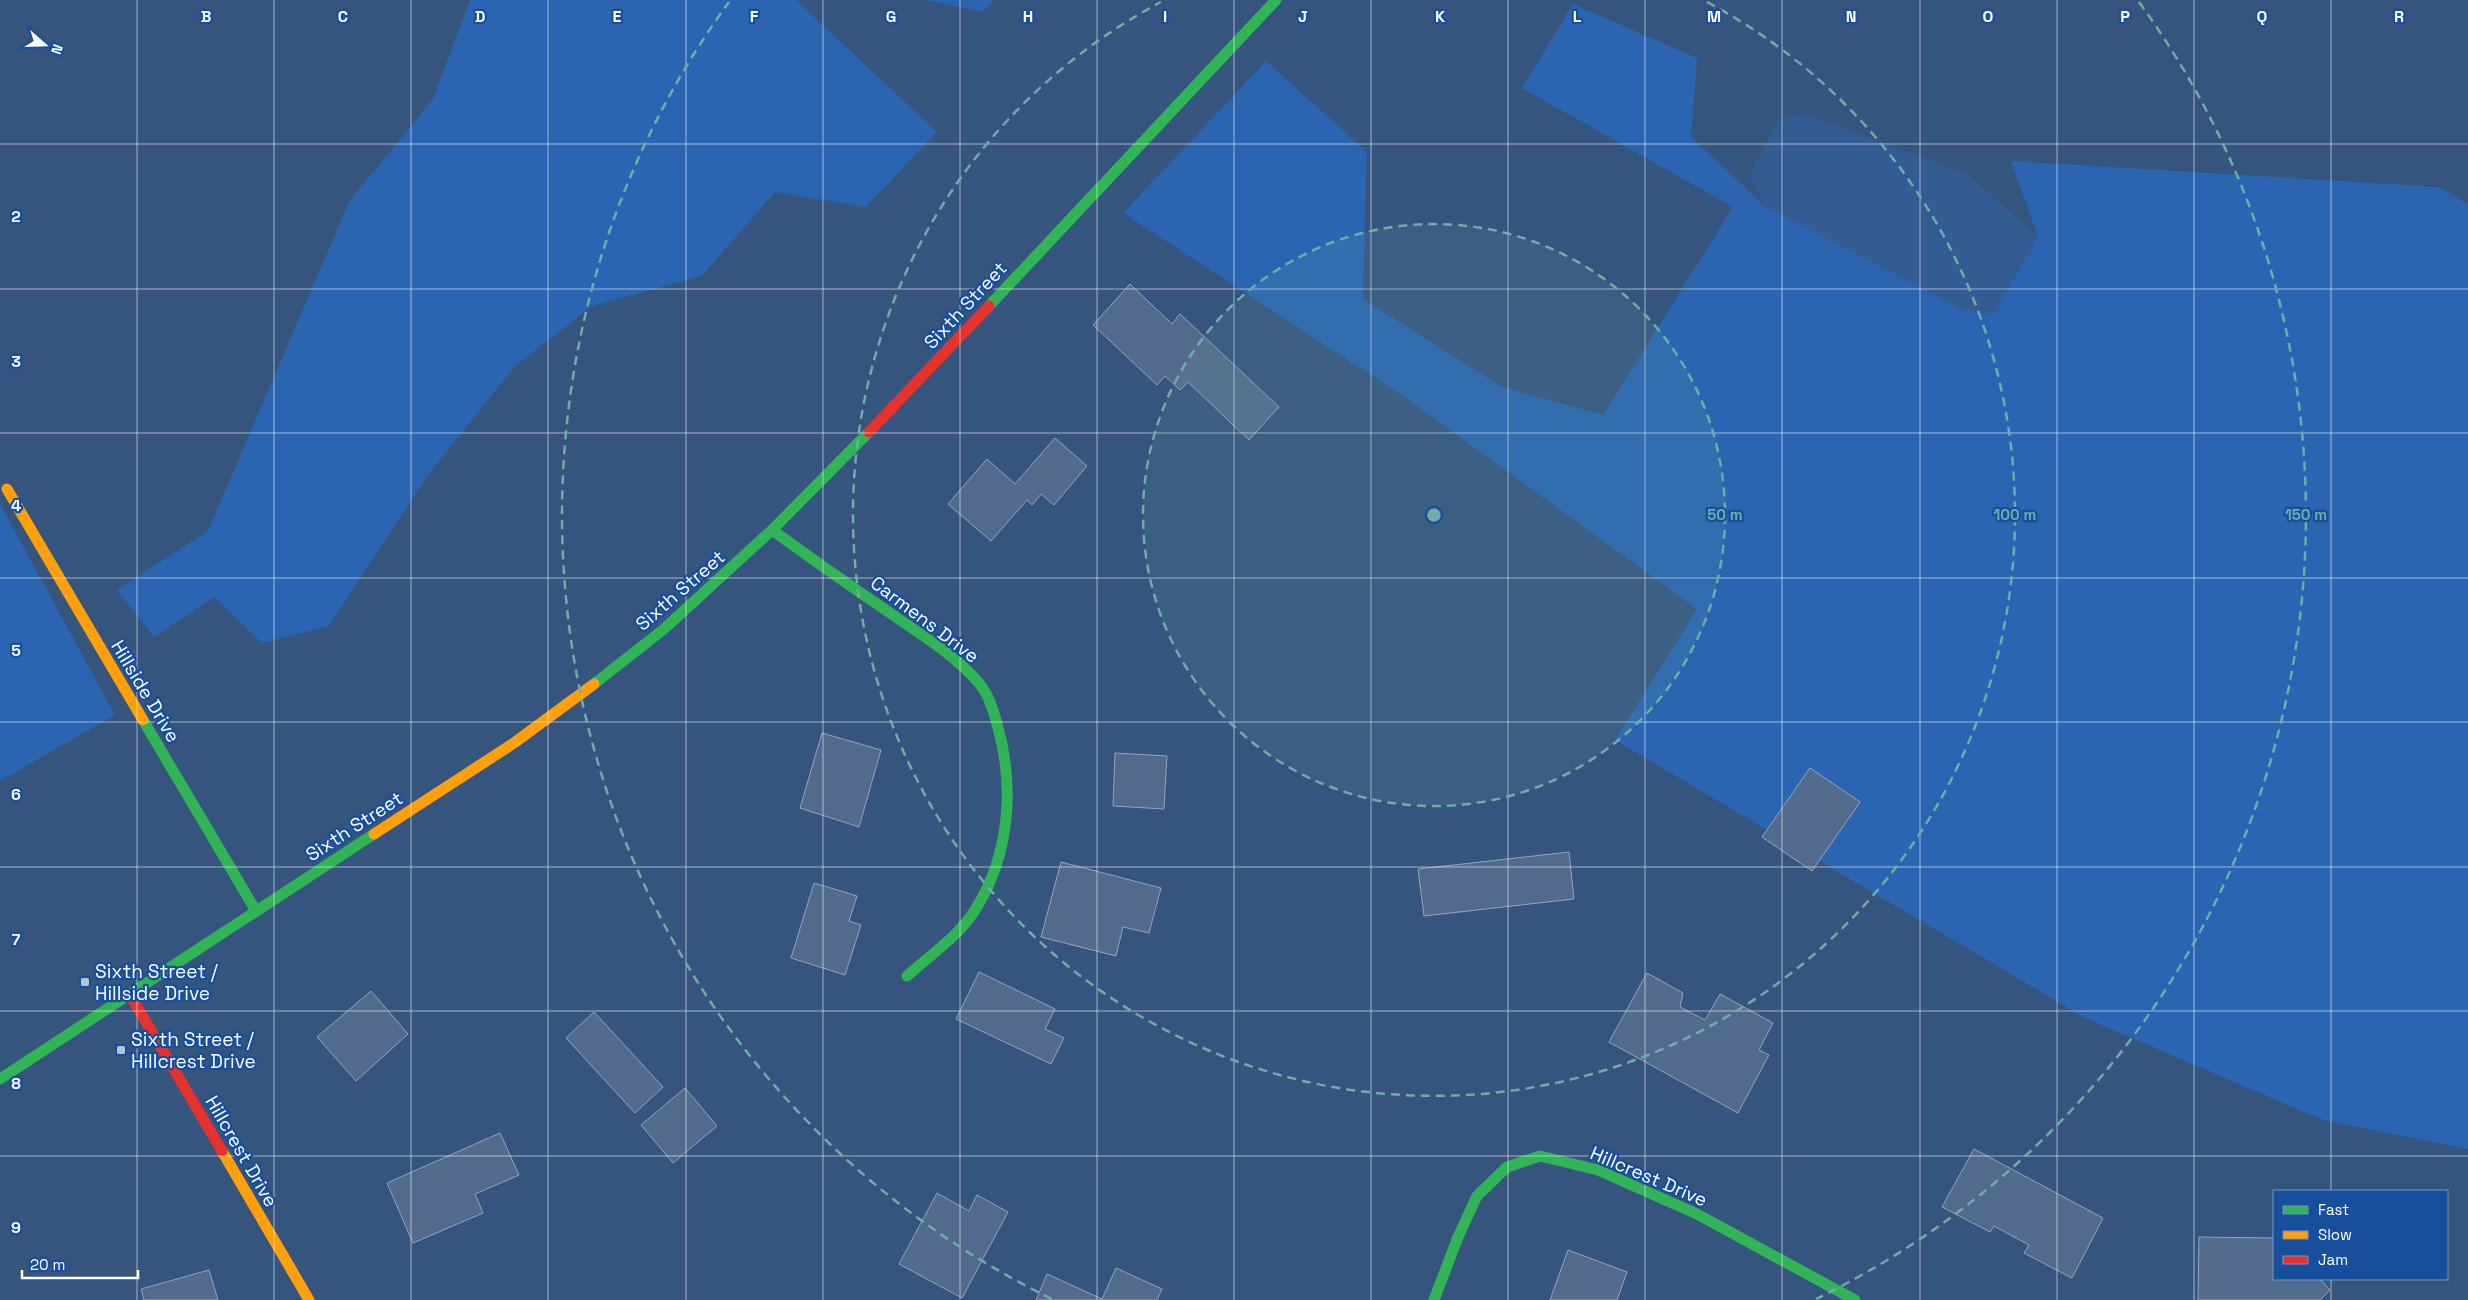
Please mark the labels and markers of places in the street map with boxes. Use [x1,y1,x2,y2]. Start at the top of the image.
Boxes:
centre of rings [1425,506,1443,524]
place label: Sixth Street / Hillside Drive [95,959,219,1006]
marker: Sixth Street / Hillside Drive [79,976,91,988]
place label: Sixth Street / Hillcrest Drive [131,1027,256,1074]
marker: Sixth Street / Hillcrest Drive [115,1044,127,1056]

